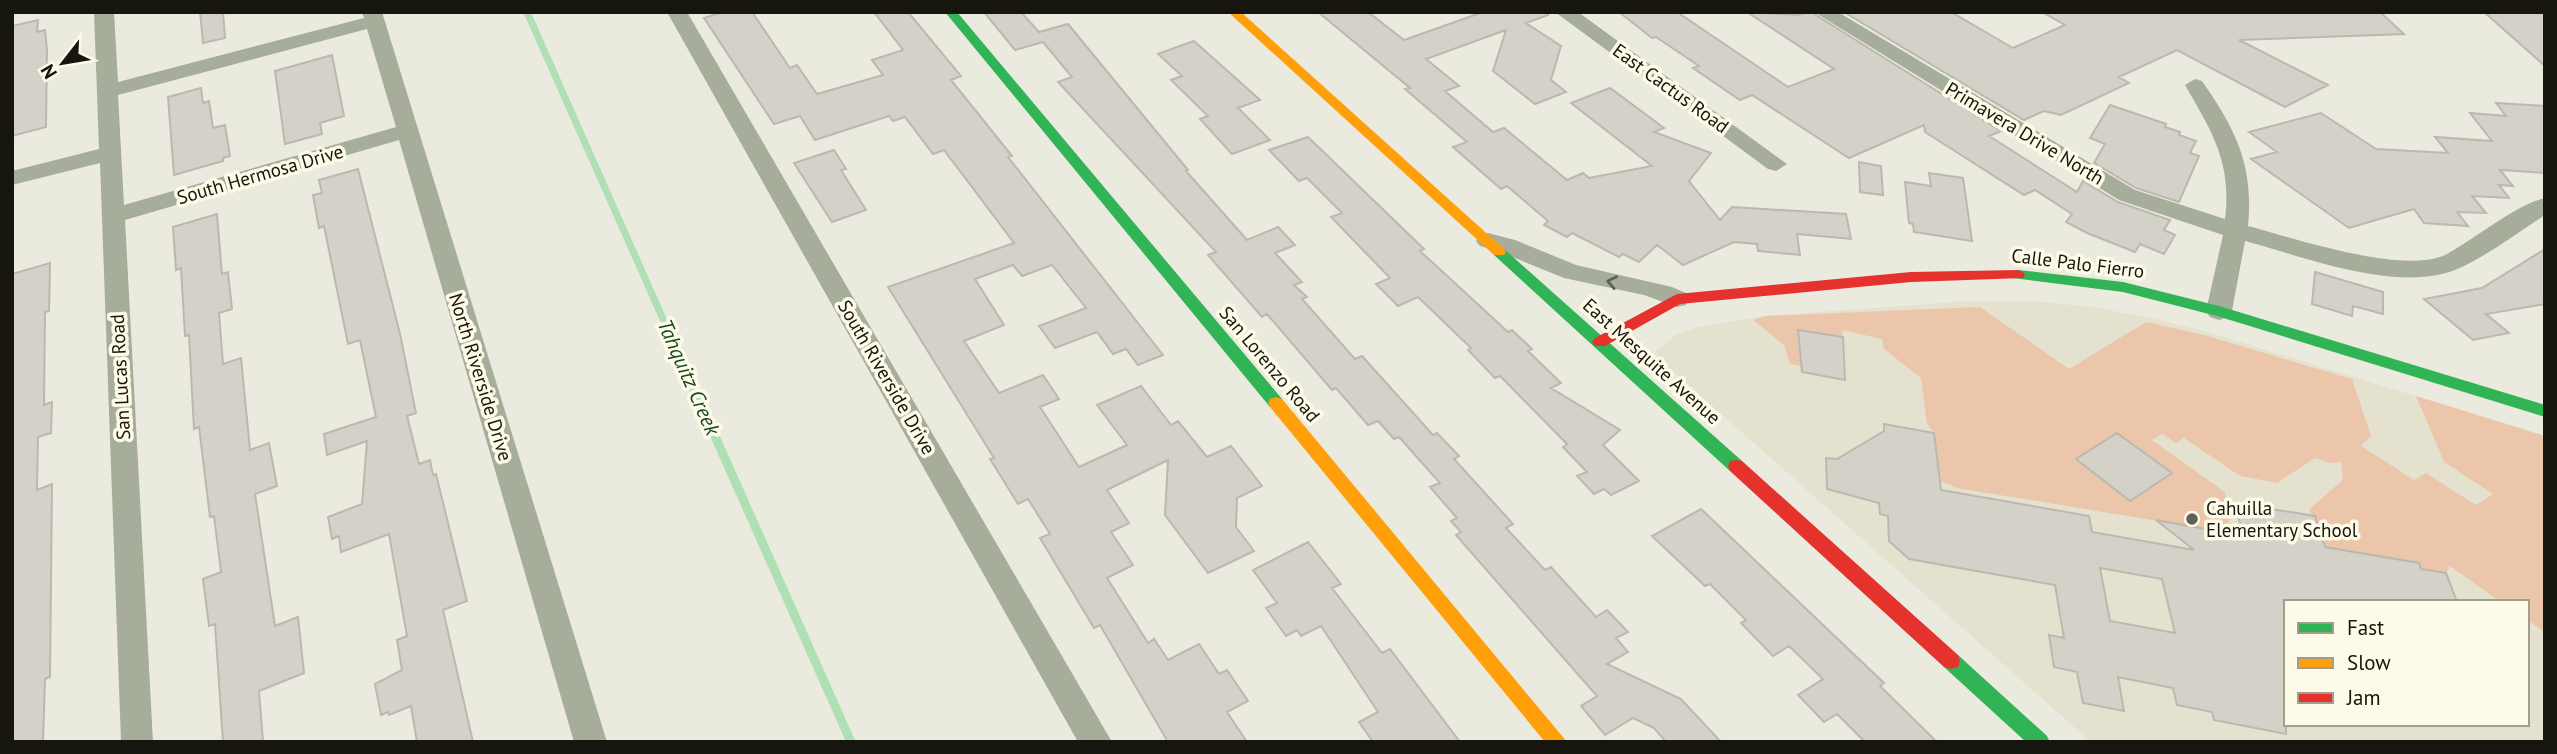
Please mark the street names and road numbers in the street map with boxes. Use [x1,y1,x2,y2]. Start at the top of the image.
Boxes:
street label: East Cactus Road [1608,38,1734,138]
street label: Primavera Drive North [1942,76,2108,190]
street label: South Hermosa Drive [174,139,346,209]
street label: Calle Palo Fierro [2010,243,2146,283]
street label: North Riverside Drive [444,290,518,464]
street label: East Mesquite Avenue [1578,293,1726,429]
street label: South Riverside Drive [833,295,941,459]
street label: San Lorenzo Road [1215,301,1325,427]
street label: San Lucas Road [105,313,135,441]

